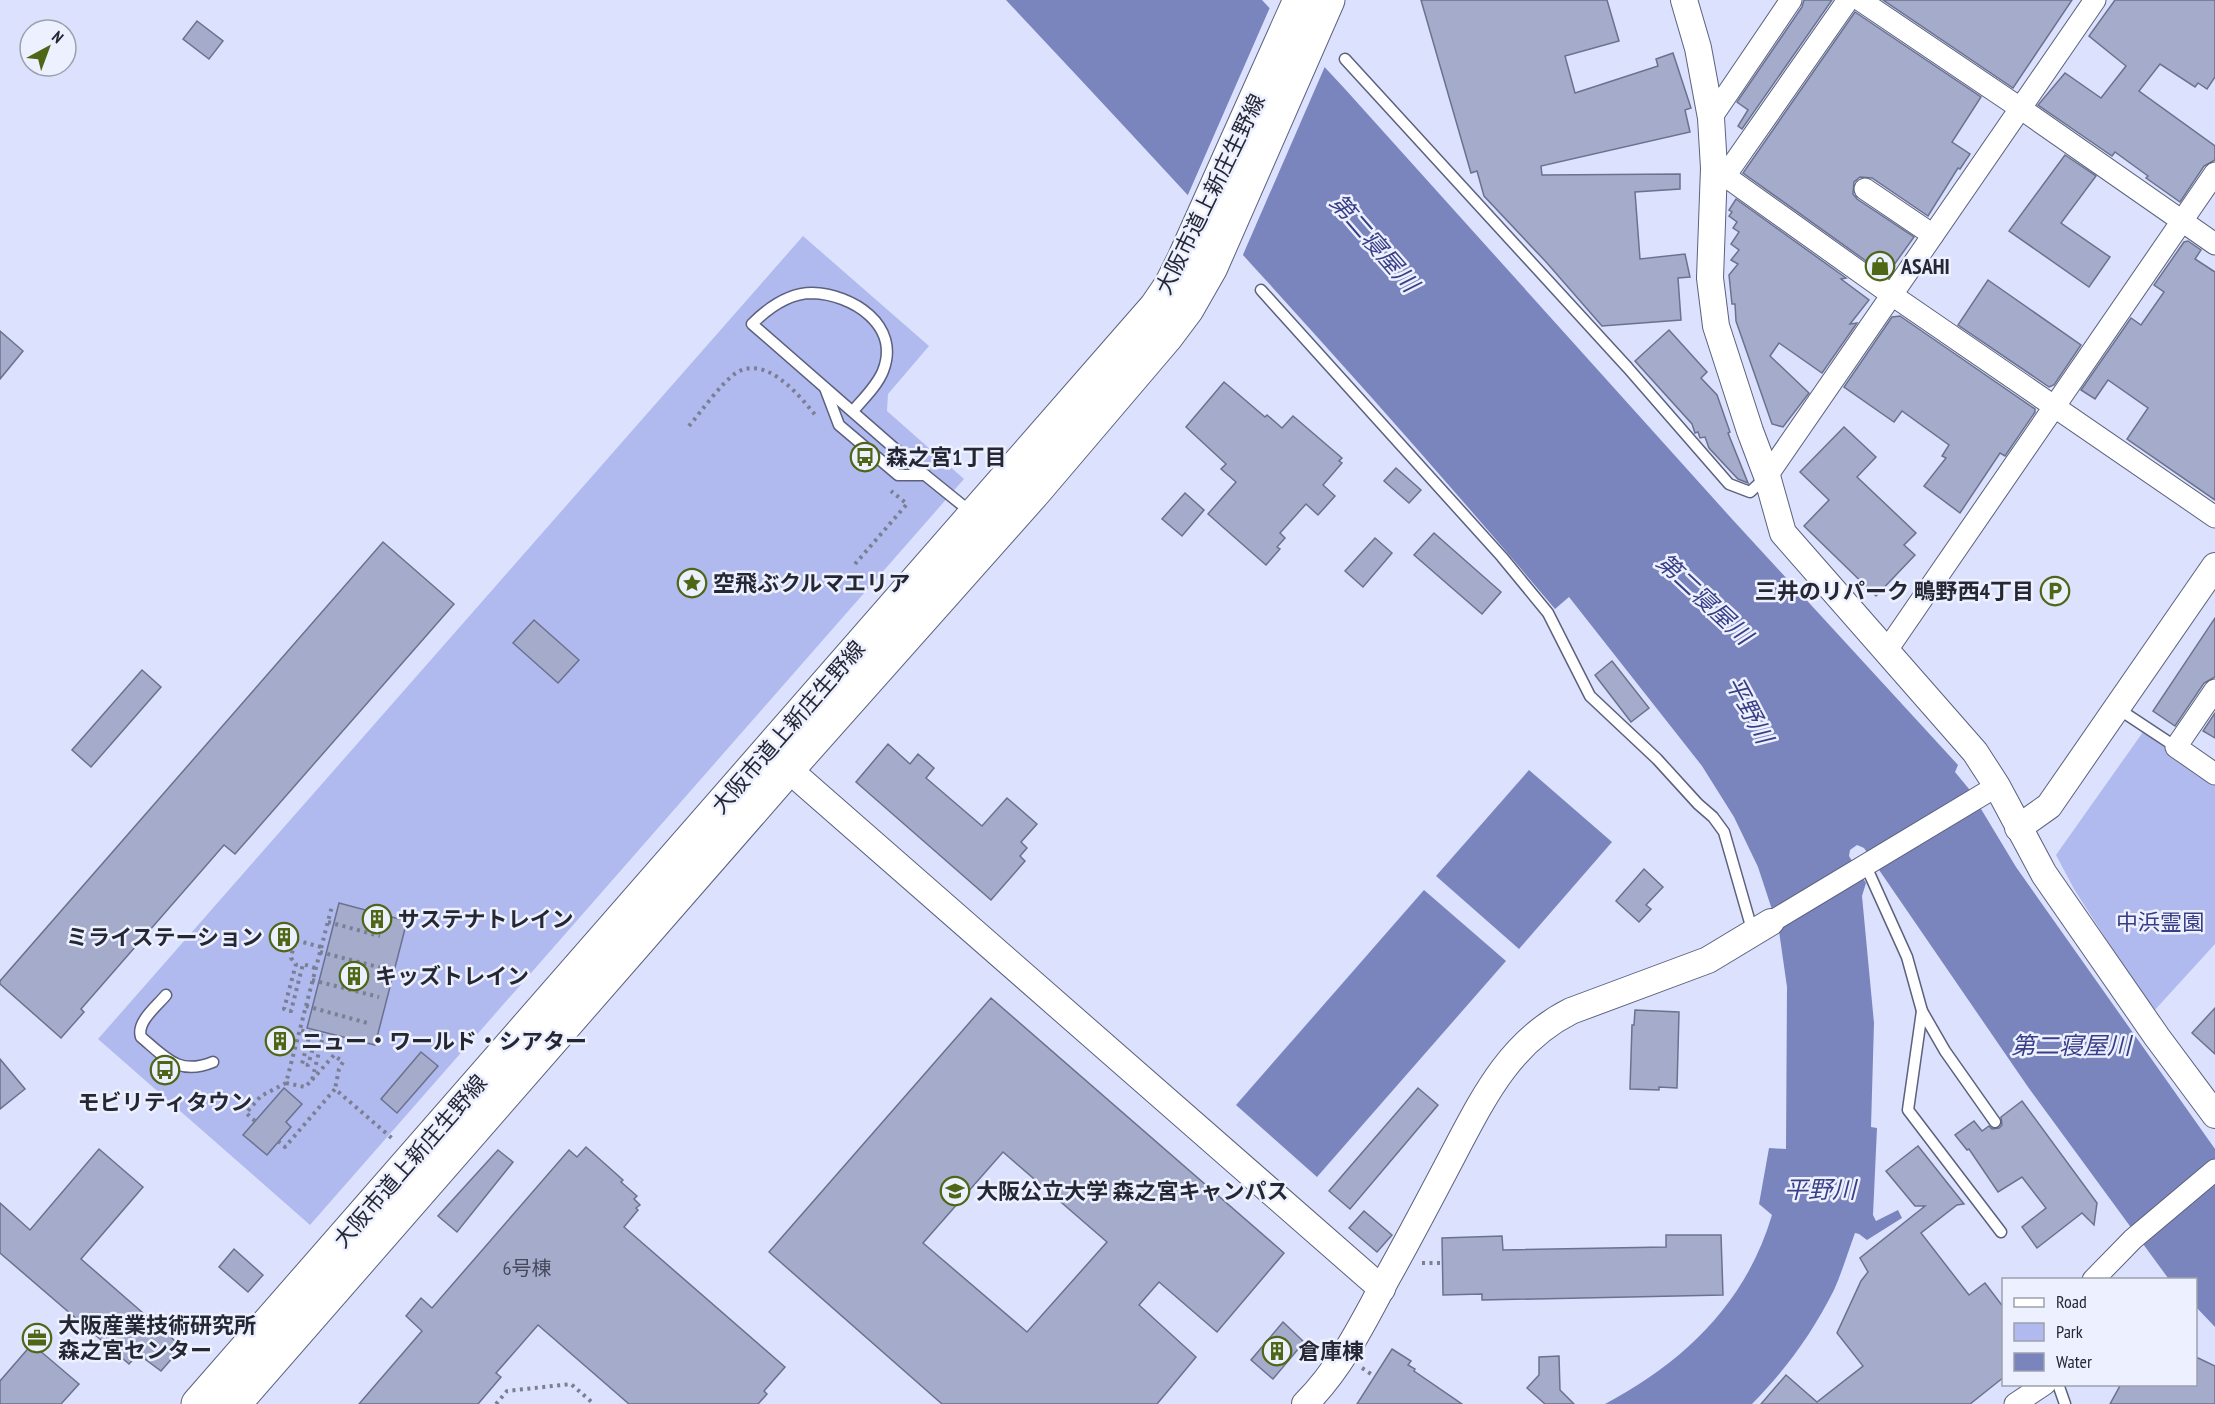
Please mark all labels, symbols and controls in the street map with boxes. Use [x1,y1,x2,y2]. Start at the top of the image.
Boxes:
north arrow [18,18,78,78]
text: N [48,26,68,47]
street label: 大阪市道上新庄生野線 [1149,89,1271,299]
water label: 第二寝屋川 [1323,187,1427,300]
shop icon: ASAHI [1864,250,1896,282]
place label: ASAHI [1900,252,1950,280]
bus stop icon: 森之宮1丁目 [849,441,881,473]
place label: 森之宮1丁目 [886,443,1007,471]
water label: 第二寝屋川 [1650,546,1761,653]
place icon: 空飛ぶクルマエリア [676,567,708,599]
place label: 空飛ぶクルマエリア [713,569,910,597]
parking icon: 三井のリパーク 鴫野西4丁目 [2039,575,2071,607]
place label: 三井のリパーク 鴫野西4丁目 [1755,577,2034,605]
street label: 大阪市道上新庄生野線 [705,635,871,819]
water label: 平野川 [1719,671,1781,751]
building icon: サステナトレイン [361,903,393,935]
place label: サステナトレイン [398,905,574,933]
park label: 中浜霊園 [2116,908,2204,936]
building icon: ミライステーション [268,921,300,953]
place label: ミライステーション [66,923,263,951]
building icon: キッズトレイン [338,960,370,992]
place label: キッズトレイン [375,962,529,990]
building icon: ニュー・ワールド・シアター [264,1025,296,1057]
place label: ニュー・ワールド・シアター [301,1027,587,1055]
water label: 第二寝屋川 [2011,1030,2134,1061]
bus stop icon: モビリティタウン [149,1054,181,1086]
street label: 大阪市道上新庄生野線 [327,1069,493,1253]
place label: モビリティタウン [78,1088,252,1116]
water label: 平野川 [1784,1174,1859,1205]
school or university icon: 大阪公立大学 森之宮キャンパス [939,1175,971,1207]
place label: 大阪公立大学 森之宮キャンパス [976,1177,1289,1205]
house number: 6号棟 [503,1255,552,1281]
legend [2002,1278,2197,1386]
text: Road [2056,1290,2087,1313]
place label: 大阪産業技術研究所 森之宮センター [58,1311,256,1364]
text: Park [2056,1320,2083,1343]
office icon: 大阪産業技術研究所 森之宮センター [21,1322,53,1354]
building icon: 倉庫棟 [1261,1335,1293,1367]
place label: 倉庫棟 [1298,1337,1364,1365]
text: Water [2056,1350,2092,1373]

